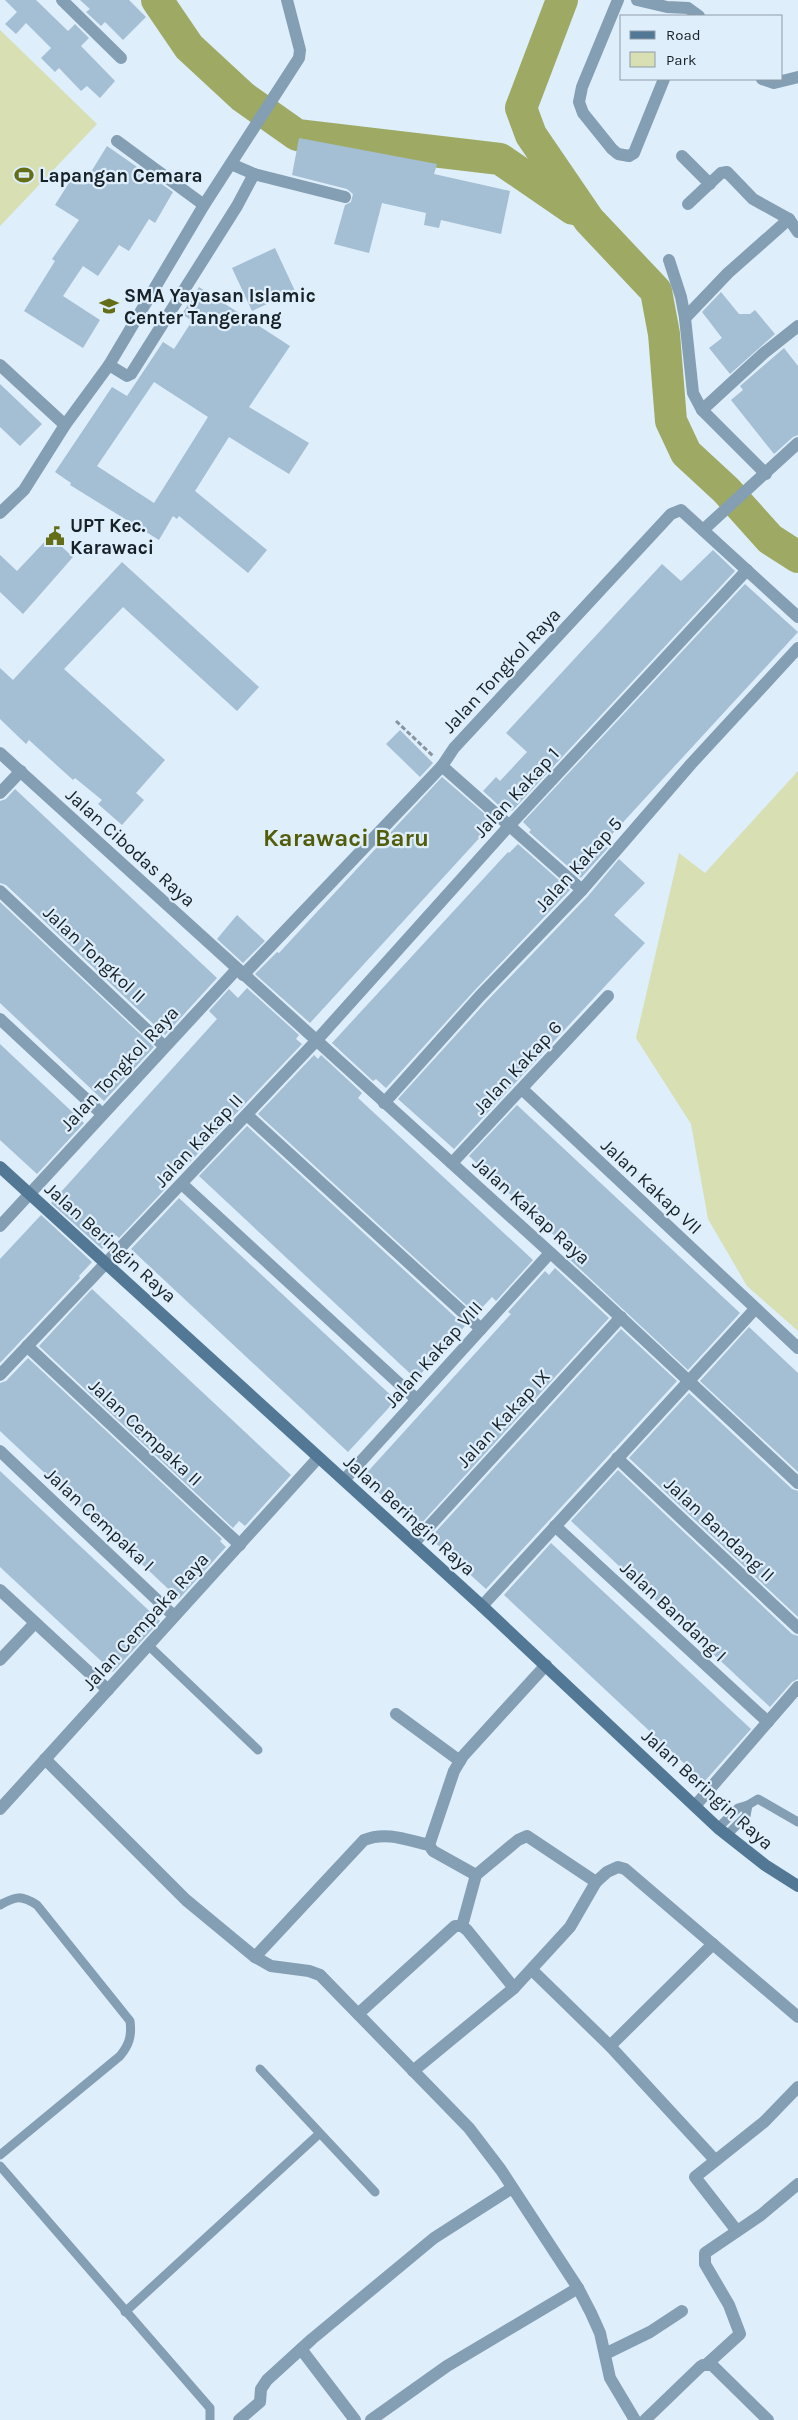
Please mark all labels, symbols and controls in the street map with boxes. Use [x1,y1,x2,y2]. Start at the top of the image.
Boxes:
legend [620,15,783,80]
text: Road [666,26,701,44]
text: Park [666,51,696,69]
sports icon: Lapangan Cemara [13,164,35,186]
place label: Lapangan Cemara [39,165,203,187]
place label: SMA Yayasan Islamic Center Tangerang [124,285,316,329]
school or university icon: SMA Yayasan Islamic Center Tangerang [98,295,120,317]
place label: UPT Kec. Karawaci [70,515,154,559]
public building icon: UPT Kec. Karawaci [44,525,66,547]
street label: Jalan Tongkol Raya [438,604,565,738]
street label: Jalan Kakap 1 [469,743,564,842]
street label: Jalan Cibodas Raya [61,784,200,912]
street label: Jalan Kakap 5 [531,813,627,916]
district label: Karawaci Baru [263,824,429,852]
street label: Jalan Tongkol II [39,902,150,1008]
street label: Jalan Tongkol Raya [56,1002,183,1136]
street label: Jalan Kakap 6 [469,1016,567,1119]
street label: Jalan Kakap II [150,1090,247,1192]
street label: Jalan Kakap VII [596,1134,706,1239]
street label: Jalan Kakap Raya [468,1152,594,1269]
street label: Jalan Beringin Raya [40,1178,181,1308]
street label: Jalan Kakap VIII [380,1297,487,1412]
street label: Jalan Kakap IX [453,1365,555,1472]
street label: Jalan Cempaka II [84,1375,207,1491]
street label: Jalan Beringin Raya [339,1451,480,1581]
street label: Jalan Cempaka I [40,1463,159,1576]
street label: Jalan Bandang II [660,1473,779,1586]
street label: Jalan Cempaka Raya [78,1548,213,1695]
street label: Jalan Bandang I [616,1557,731,1667]
street label: Jalan Beringin Raya [637,1725,778,1855]

